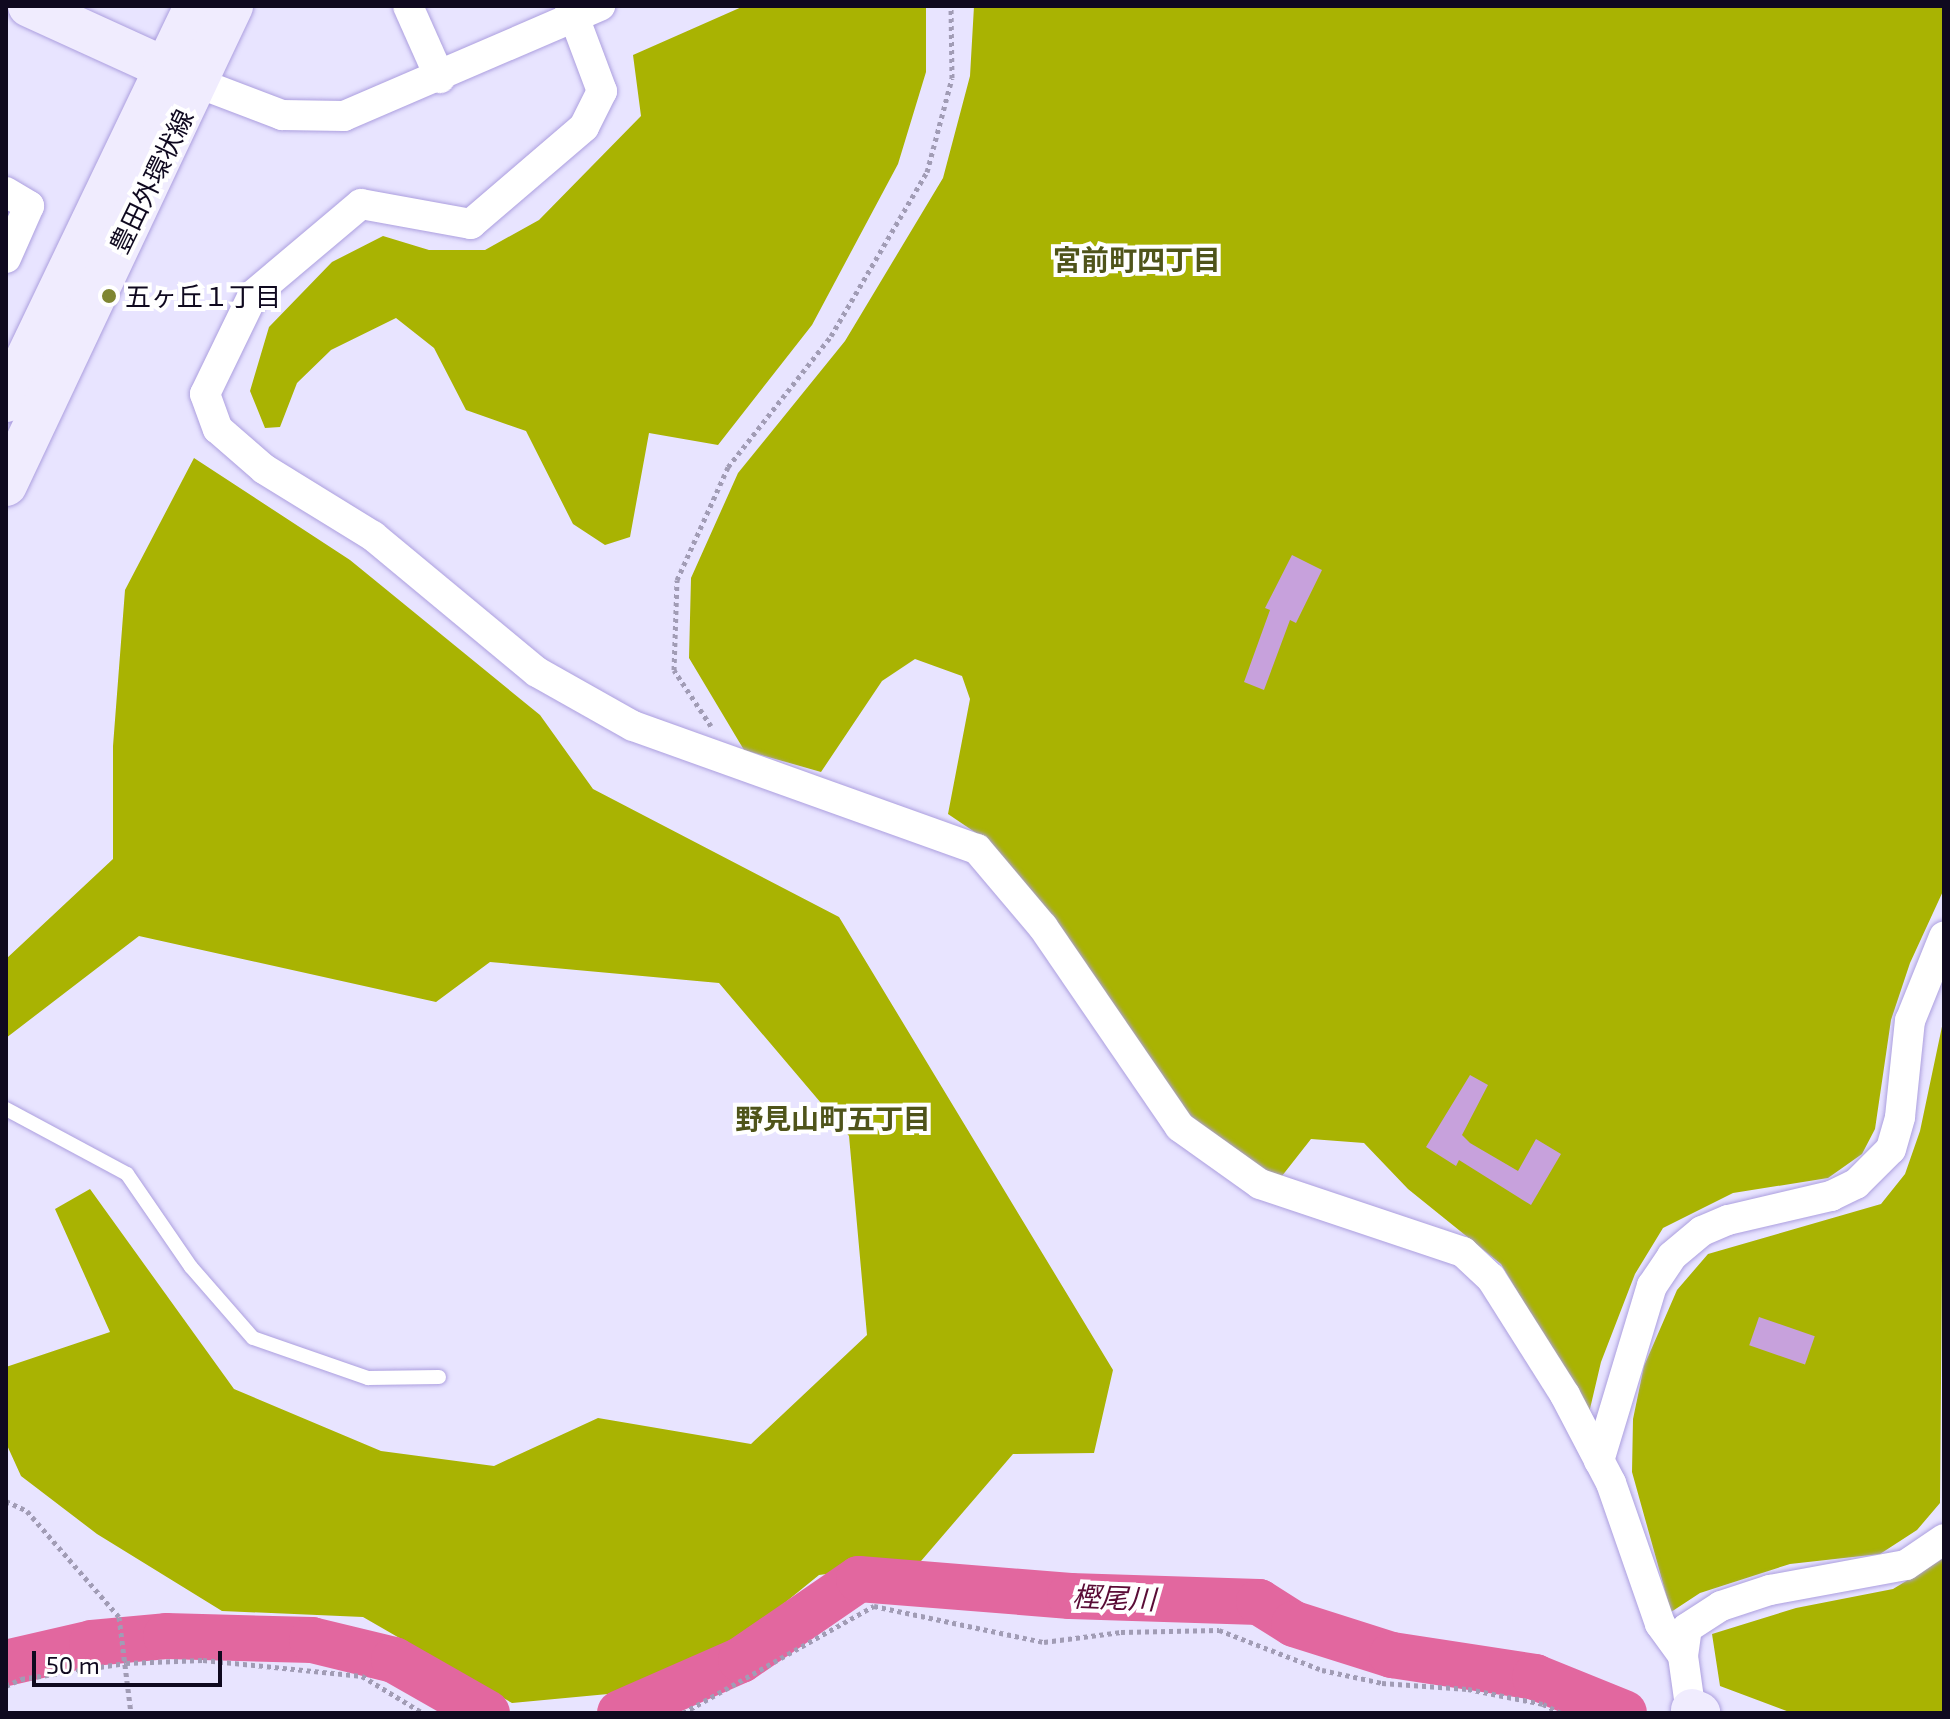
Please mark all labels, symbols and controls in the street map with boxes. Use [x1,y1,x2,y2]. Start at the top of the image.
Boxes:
street label: 豊田外環状線 [103,104,199,258]
district label: 宮前町四丁目 [1053,242,1221,276]
place label: 五ヶ丘１丁目 [125,280,281,312]
marker: 五ヶ丘１丁目 [100,287,118,305]
district label: 野見山町五丁目 [735,1101,931,1135]
water label: 樫尾川 [1071,1579,1157,1615]
scale bar [36,1635,226,1685]
text: 50 m [46,1650,100,1679]

